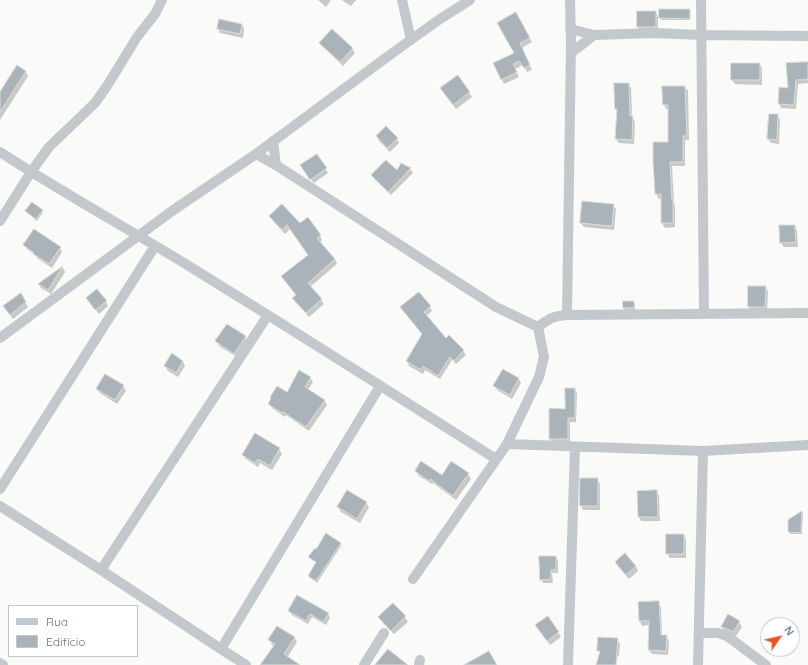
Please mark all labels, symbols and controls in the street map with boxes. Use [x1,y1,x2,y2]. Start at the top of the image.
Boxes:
legend [8,605,138,657]
text: Rua [46,614,68,629]
north arrow [760,617,800,657]
text: N [781,624,797,638]
text: Edifício [46,634,86,649]

